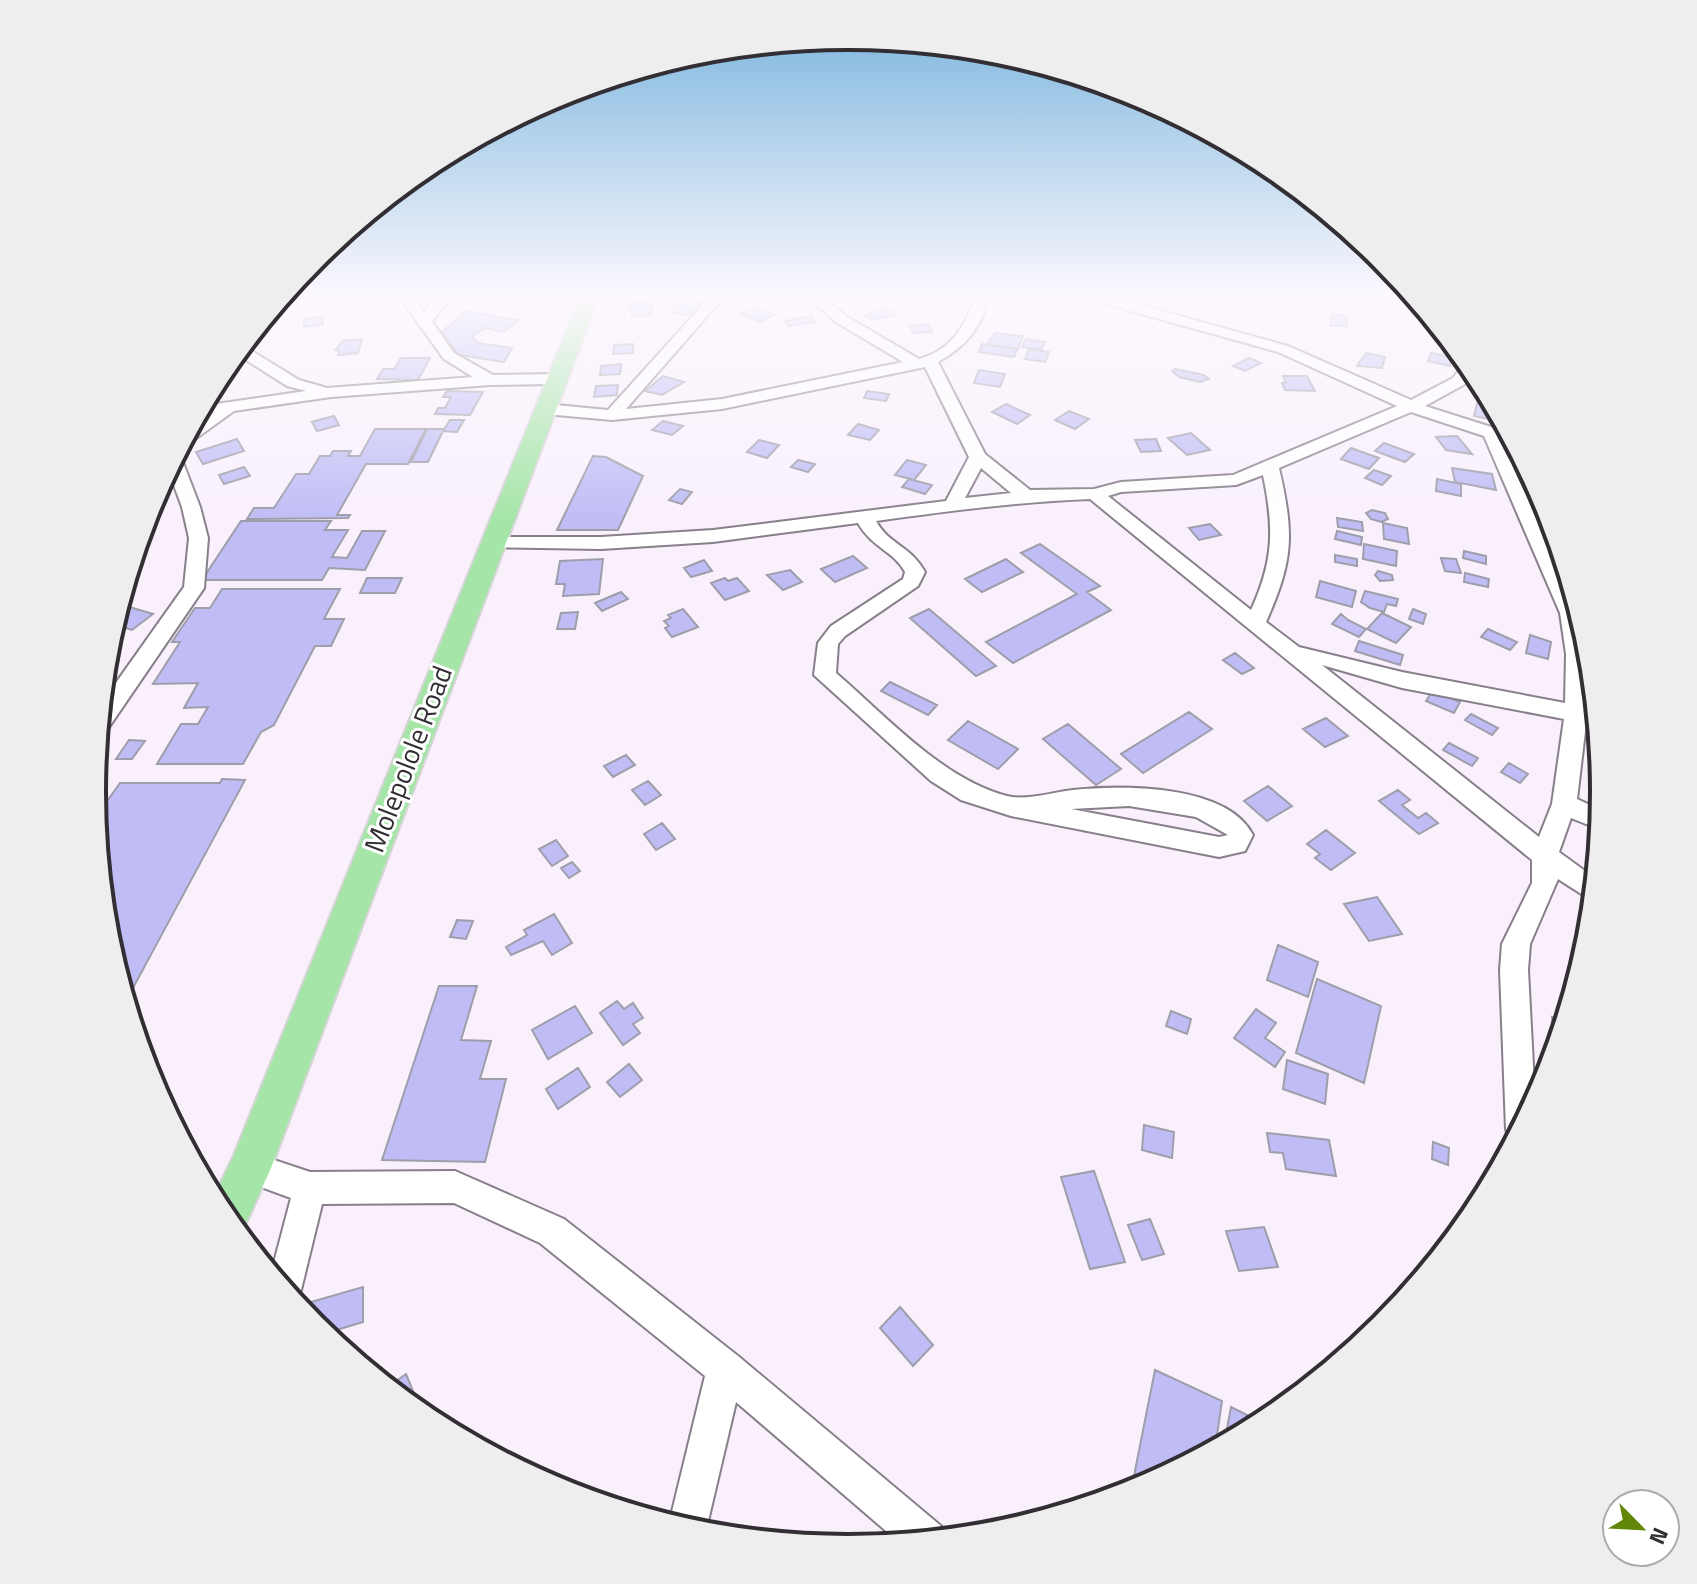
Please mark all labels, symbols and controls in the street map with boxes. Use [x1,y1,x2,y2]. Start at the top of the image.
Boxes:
street label: Molepolole Road [352,659,463,858]
north arrow [1601,1488,1681,1568]
text: N [1641,1522,1678,1550]

